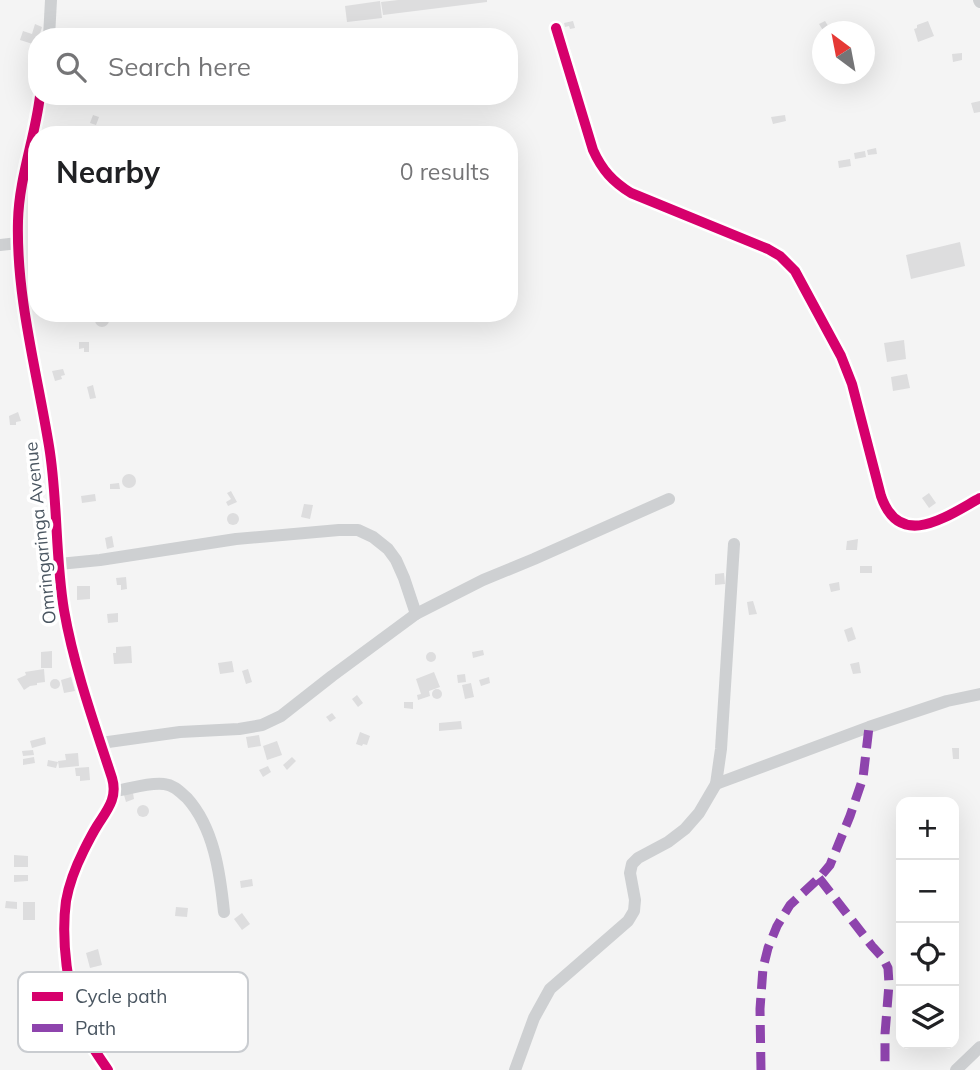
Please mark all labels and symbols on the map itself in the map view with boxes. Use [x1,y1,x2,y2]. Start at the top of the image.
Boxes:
north arrow [812,21,875,84]
street label: Omringaringa Avenue [19,441,61,625]
legend [18,972,248,1052]
text: Cycle path [75,984,167,1008]
text: Path [75,1016,116,1040]

